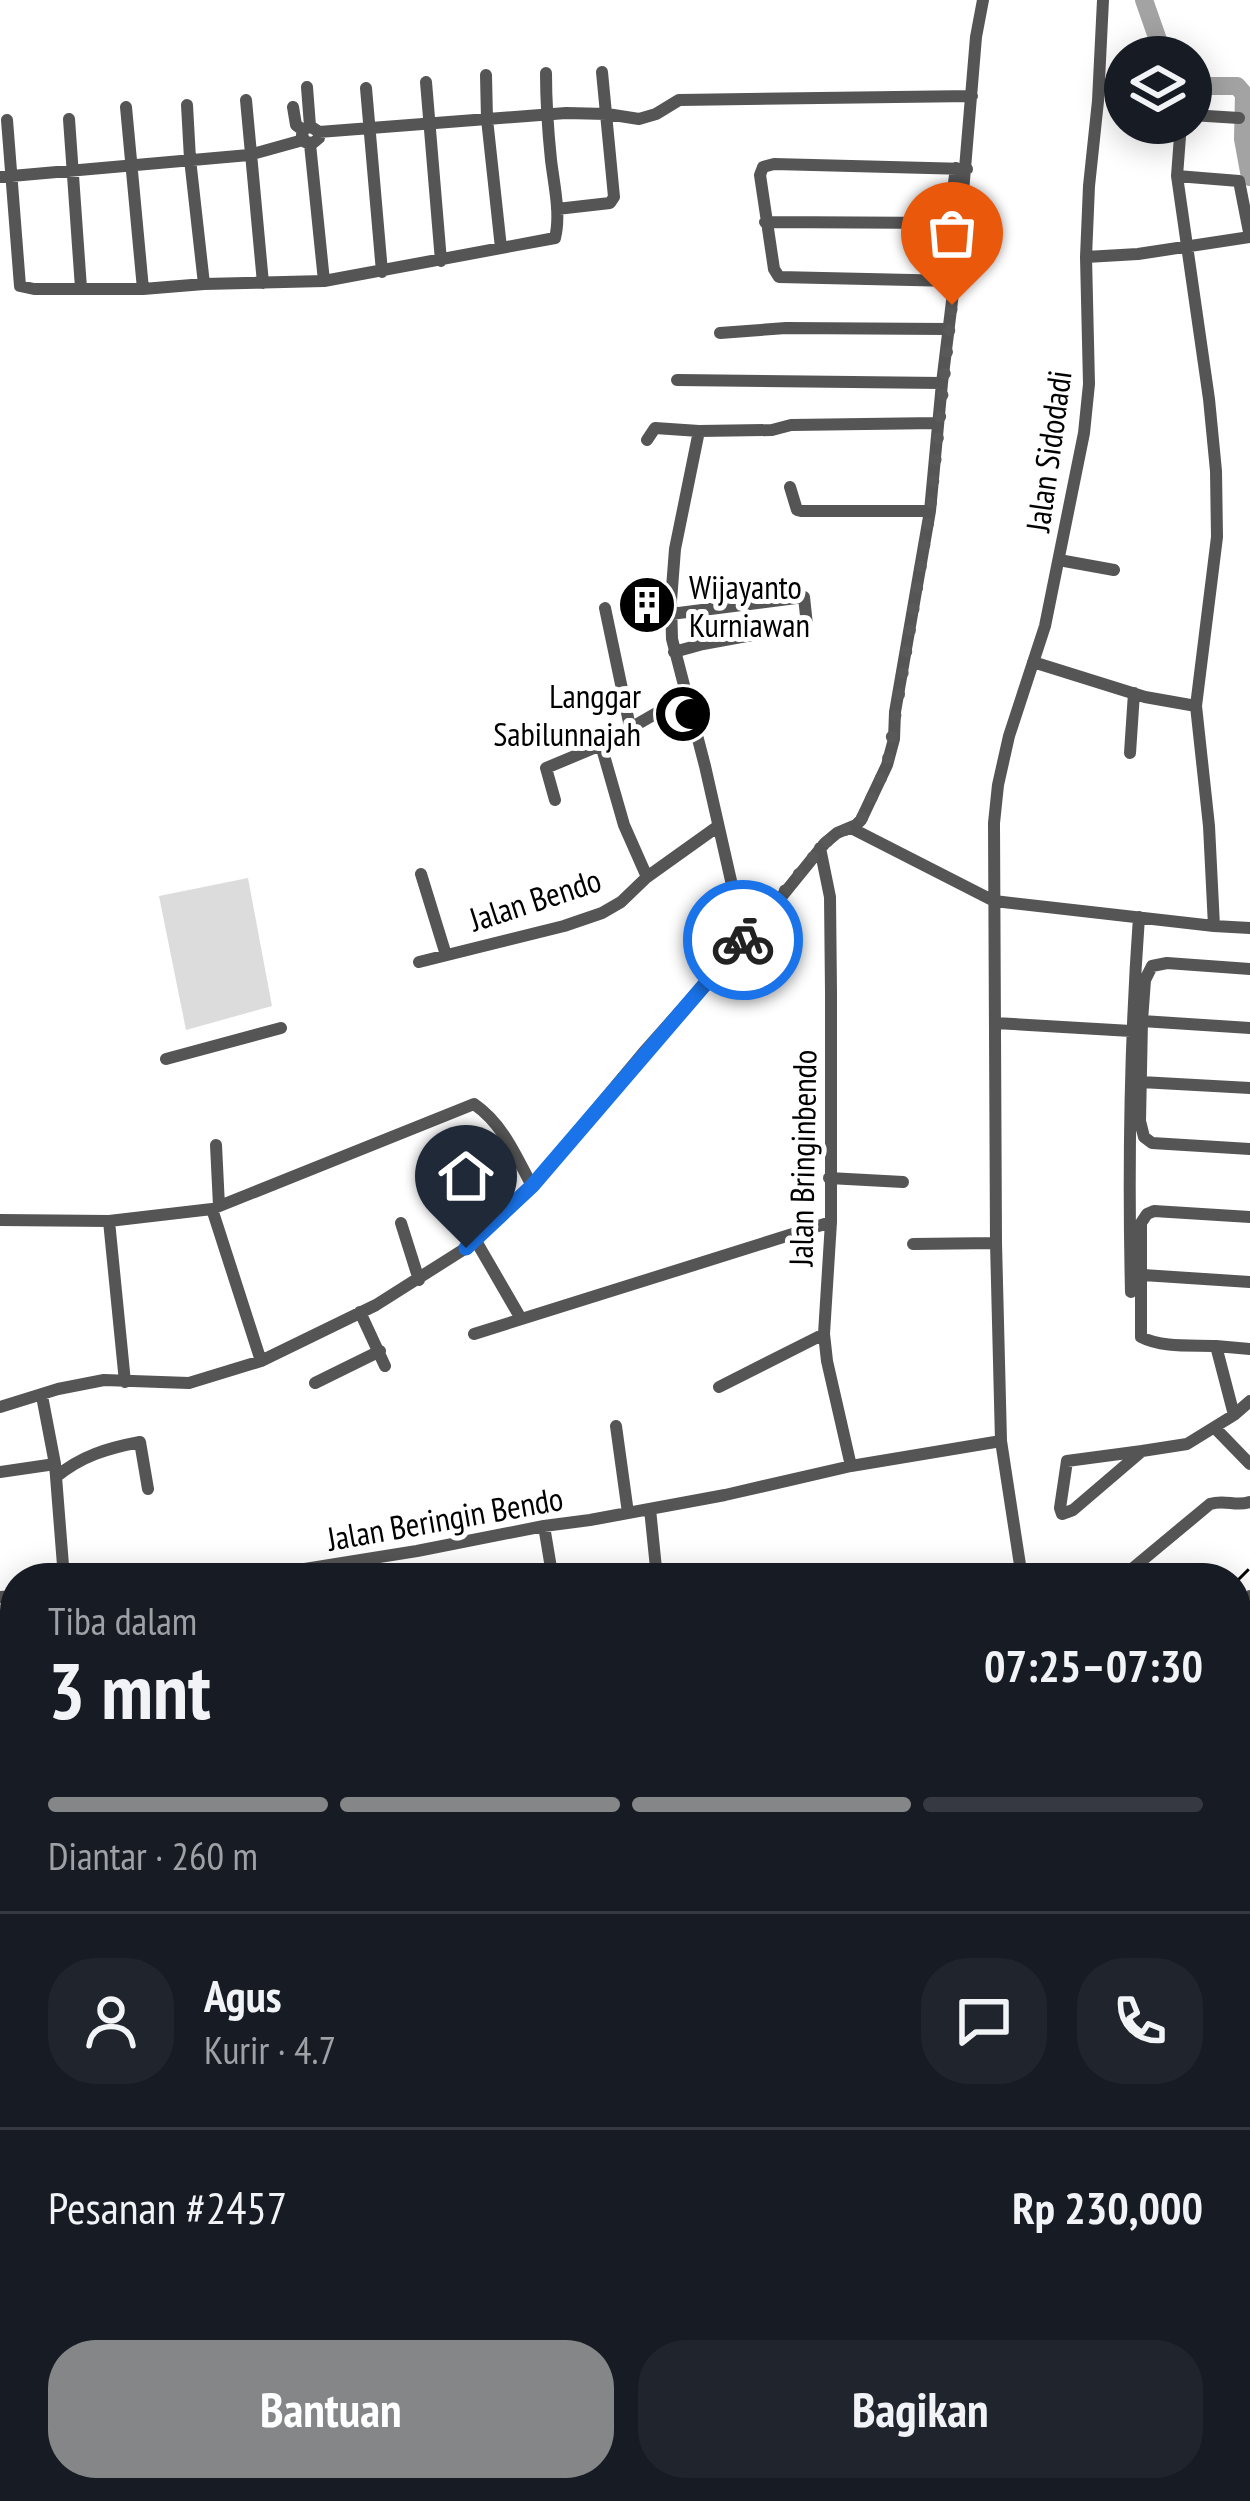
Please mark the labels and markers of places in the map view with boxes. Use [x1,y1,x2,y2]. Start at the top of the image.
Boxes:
pin [901,182,1003,305]
place label: Wijayanto Kurniawan [689,565,810,646]
building icon: Wijayanto Kurniawan [616,574,678,636]
place label: Langgar Sabilunnajah [493,674,641,755]
mosque icon: Langgar Sabilunnajah [652,683,714,745]
pin [415,1125,517,1248]

